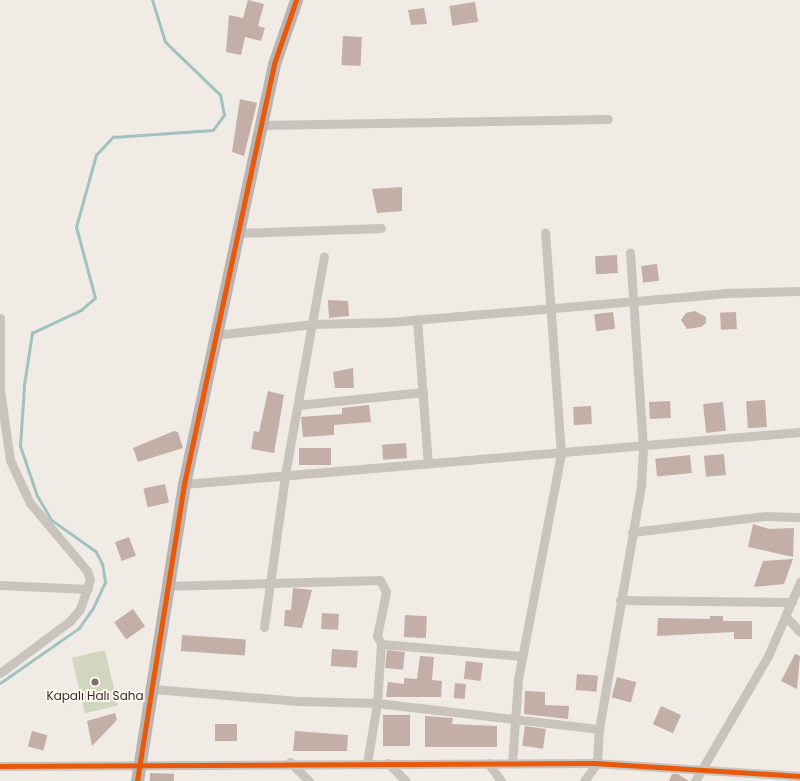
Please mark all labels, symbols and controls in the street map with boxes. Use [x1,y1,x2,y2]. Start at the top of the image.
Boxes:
marker: Kapalı Halı Saha [90,677,100,687]
place label: Kapalı Halı Saha [46,689,144,703]

